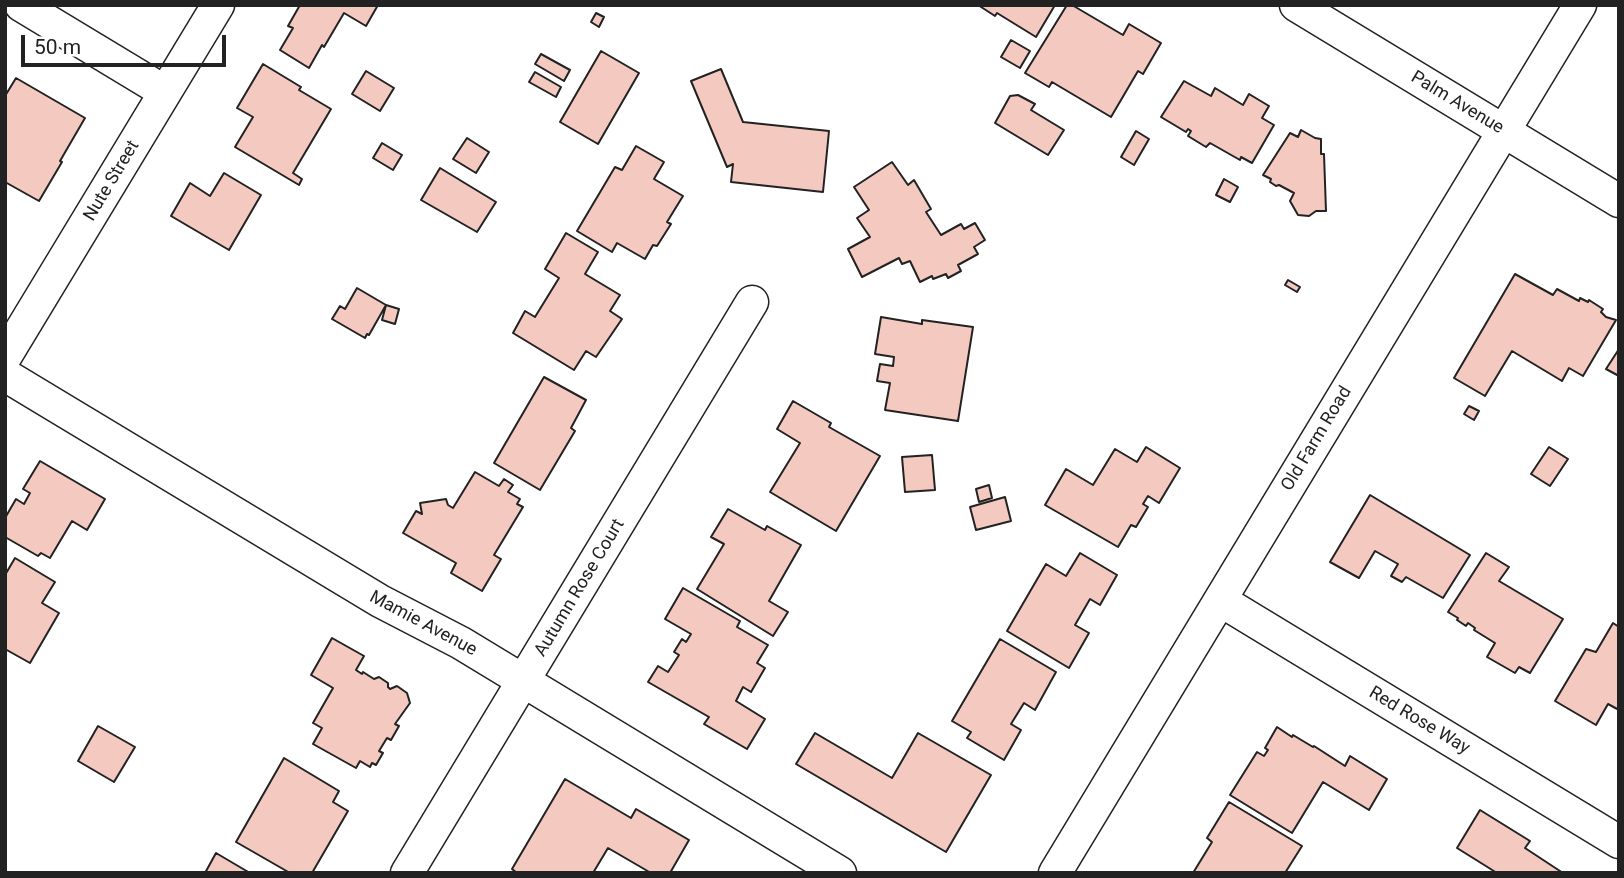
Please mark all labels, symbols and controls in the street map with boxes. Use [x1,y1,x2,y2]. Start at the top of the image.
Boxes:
scale bar [24,21,229,65]
text: 50 m [34,35,81,59]
street label: Palm Avenue [1407,67,1507,139]
street label: Nute Street [80,137,144,225]
street label: Old Farm Road [1277,383,1357,495]
street label: Autumn Rose Court [530,515,630,661]
street label: Mamie Avenue [366,587,480,661]
street label: Red Rose Way [1365,682,1473,760]

